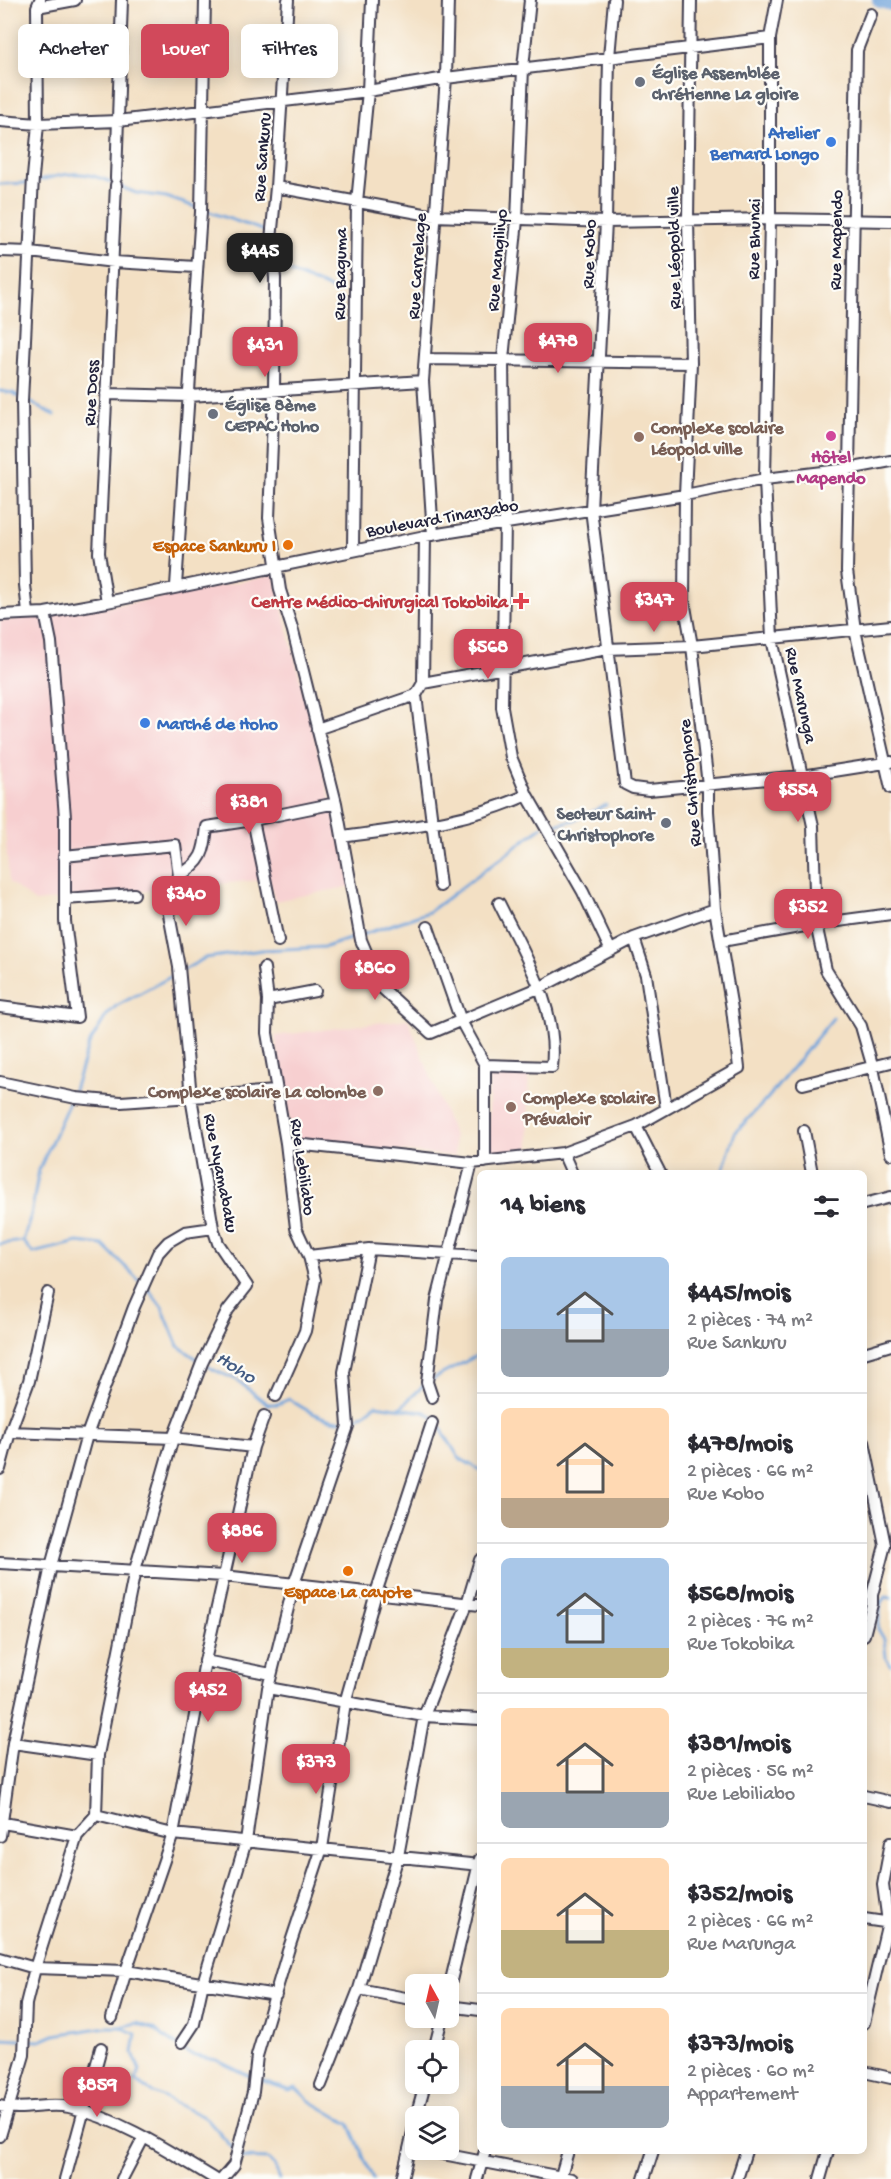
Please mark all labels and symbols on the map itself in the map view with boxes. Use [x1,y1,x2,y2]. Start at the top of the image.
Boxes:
place label: Église Assemblée chrétienne La gloire [652,63,799,106]
marker: Église Assemblée chrétienne La gloire [633,75,647,89]
street label: Rue Sankuru [250,111,277,203]
place label: Atelier Bernard Longo [709,124,822,166]
marker: Atelier Bernard Longo [824,135,838,149]
street label: Rue Léopold ville [664,186,687,309]
street label: Rue Mapendo [826,190,849,290]
street label: Rue Bhunai [744,198,767,280]
street label: Rue Mangiliyo [484,208,513,312]
street label: Rue Carrelage [404,212,433,320]
street label: Rue Kobo [579,219,602,289]
street label: Rue Baguma [330,227,353,320]
pin: $445 [224,233,296,284]
pin: $478 [522,323,594,374]
pin: $431 [229,327,301,378]
street label: Rue Doss [80,358,105,427]
place label: Église 8ème CEPAC Hoho [224,395,320,438]
marker: Église 8ème CEPAC Hoho [206,407,220,421]
place label: Complexe scolaire Léopold ville [650,419,784,461]
marker: Hôtel Mapendo [824,429,838,443]
marker: Complexe scolaire Léopold ville [632,430,646,444]
place label: Hôtel Mapendo [796,448,866,490]
street label: Boulevard Tinanzabo [364,496,520,543]
place label: Espace Sankuru I [153,537,276,558]
marker: Espace Sankuru I [281,538,295,552]
pin: $347 [618,582,690,633]
marker: Centre Médico-chirurgical Tokobika [512,592,530,610]
place label: Centre Médico-chirurgical Tokobika [250,593,509,614]
pin: $568 [452,629,524,680]
street label: Rue Marunga [779,646,820,746]
place label: Marché de Hoho [157,715,279,736]
marker: Marché de Hoho [138,716,152,730]
street label: Rue Christophore [675,717,708,847]
pin: $554 [762,772,834,823]
pin: $381 [213,784,285,835]
place label: Secteur Saint Christophore [556,805,656,847]
marker: Secteur Saint Christophore [659,816,673,830]
pin: $340 [150,876,222,927]
pin: $352 [772,889,844,940]
pin: $860 [339,950,411,1001]
place label: Complexe scolaire La colombe [147,1083,367,1104]
marker: Complexe scolaire La colombe [371,1084,385,1098]
place label: Complexe scolaire Prévaloir [522,1089,656,1131]
marker: Complexe scolaire Prévaloir [504,1100,518,1114]
street label: Rue Nyamabaku [198,1112,241,1235]
street label: Rue Lebiliabo [284,1118,319,1217]
water label: Hoho [211,1348,261,1391]
pin: $886 [206,1513,278,1564]
marker: Espace La cayote [341,1564,355,1578]
place label: Espace La cayote [284,1583,413,1604]
pin: $452 [172,1672,244,1723]
pin: $373 [280,1744,352,1795]
north arrow [405,1974,459,2028]
pin: $859 [61,2067,133,2118]

